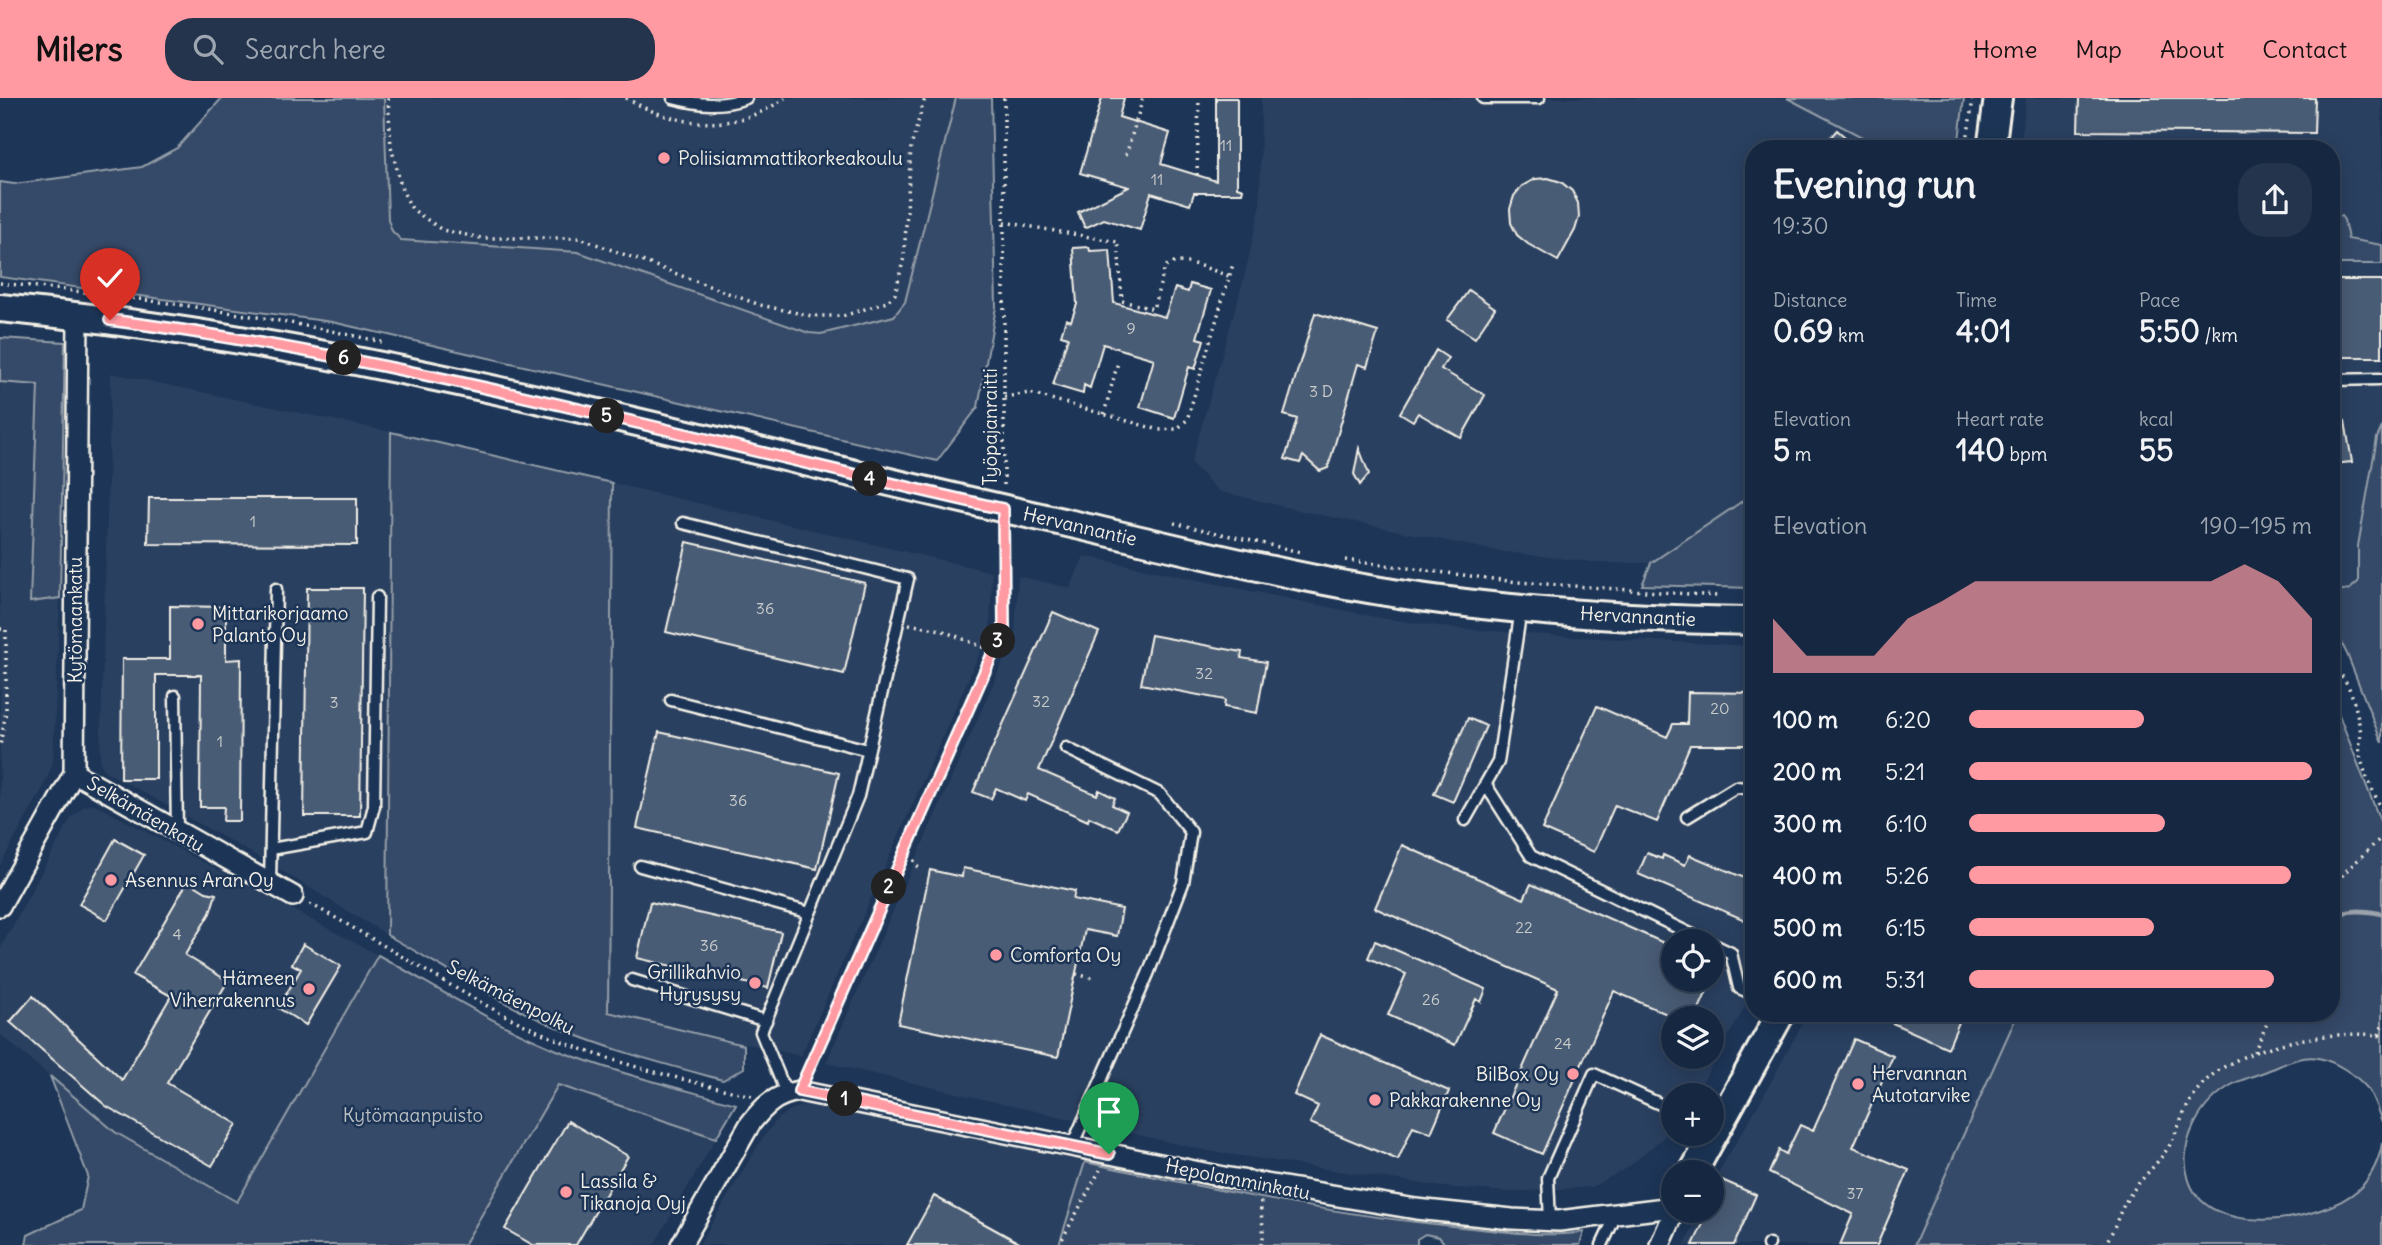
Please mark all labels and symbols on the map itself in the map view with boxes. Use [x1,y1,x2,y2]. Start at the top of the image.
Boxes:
house number: 11 [1220,135,1232,155]
place label: Poliisiammattikorkeakoulu [678,146,903,170]
marker: Poliisiammattikorkeakoulu [656,150,672,166]
house number: 11 [1151,169,1163,189]
pin [80,248,140,320]
house number: 9 [1126,318,1136,338]
pin: 6 [326,341,362,376]
street label: Työpajanraitti [978,368,1002,486]
house number: 3 D [1309,381,1333,401]
pin: 5 [590,398,624,434]
pin: 4 [852,462,888,496]
street label: Hervannantie [1021,501,1139,551]
house number: 1 [250,511,256,531]
street label: Kytömaankatu [63,557,87,683]
house number: 36 [756,598,774,618]
place label: Mittarikorjaamo Palanto Oy [212,601,348,647]
street label: Hervannantie [1579,601,1697,631]
marker: Mittarikorjaamo Palanto Oy [190,616,206,632]
pin: 3 [981,624,1016,658]
house number: 32 [1195,663,1213,683]
house number: 32 [1032,691,1050,711]
house number: 3 [329,692,339,712]
house number: 20 [1710,698,1730,718]
house number: 1 [217,731,223,751]
street label: Selkämäenkatu [83,771,209,857]
house number: 36 [729,790,747,810]
place label: Asennus Aran Oy [125,868,274,892]
pin: 2 [872,870,906,904]
marker: Asennus Aran Oy [103,872,119,888]
house number: 22 [1515,917,1533,937]
house number: 4 [172,924,182,944]
house number: 36 [700,935,718,955]
place label: Comforta Oy [1010,943,1121,967]
marker: Comforta Oy [988,947,1004,963]
street label: Selkämäenpolku [443,954,579,1040]
place label: Grillikahvio Hyrysysy [647,960,741,1006]
place label: Hämeen Viherrakennus [170,966,295,1012]
marker: Grillikahvio Hyrysysy [747,975,763,991]
marker: Hämeen Viherrakennus [301,981,317,997]
house number: 26 [1422,989,1440,1009]
house number: 24 [1554,1033,1572,1053]
place label: Hervannan Autotarvike [1872,1061,1971,1107]
place label: BilBox Oy [1476,1062,1559,1086]
marker: BilBox Oy [1565,1066,1581,1082]
marker: Hervannan Autotarvike [1850,1076,1866,1092]
pin: 1 [828,1082,862,1116]
pin [1079,1082,1139,1154]
place label: Pakkarakenne Oy [1389,1088,1541,1112]
marker: Pakkarakenne Oy [1367,1092,1383,1108]
park label: Kytömaanpuisto [343,1103,483,1127]
street label: Hepolamminkatu [1164,1153,1312,1205]
place label: Lassila & Tikanoja Oyj [580,1169,686,1215]
house number: 37 [1847,1183,1864,1203]
marker: Lassila & Tikanoja Oyj [558,1184,574,1200]

